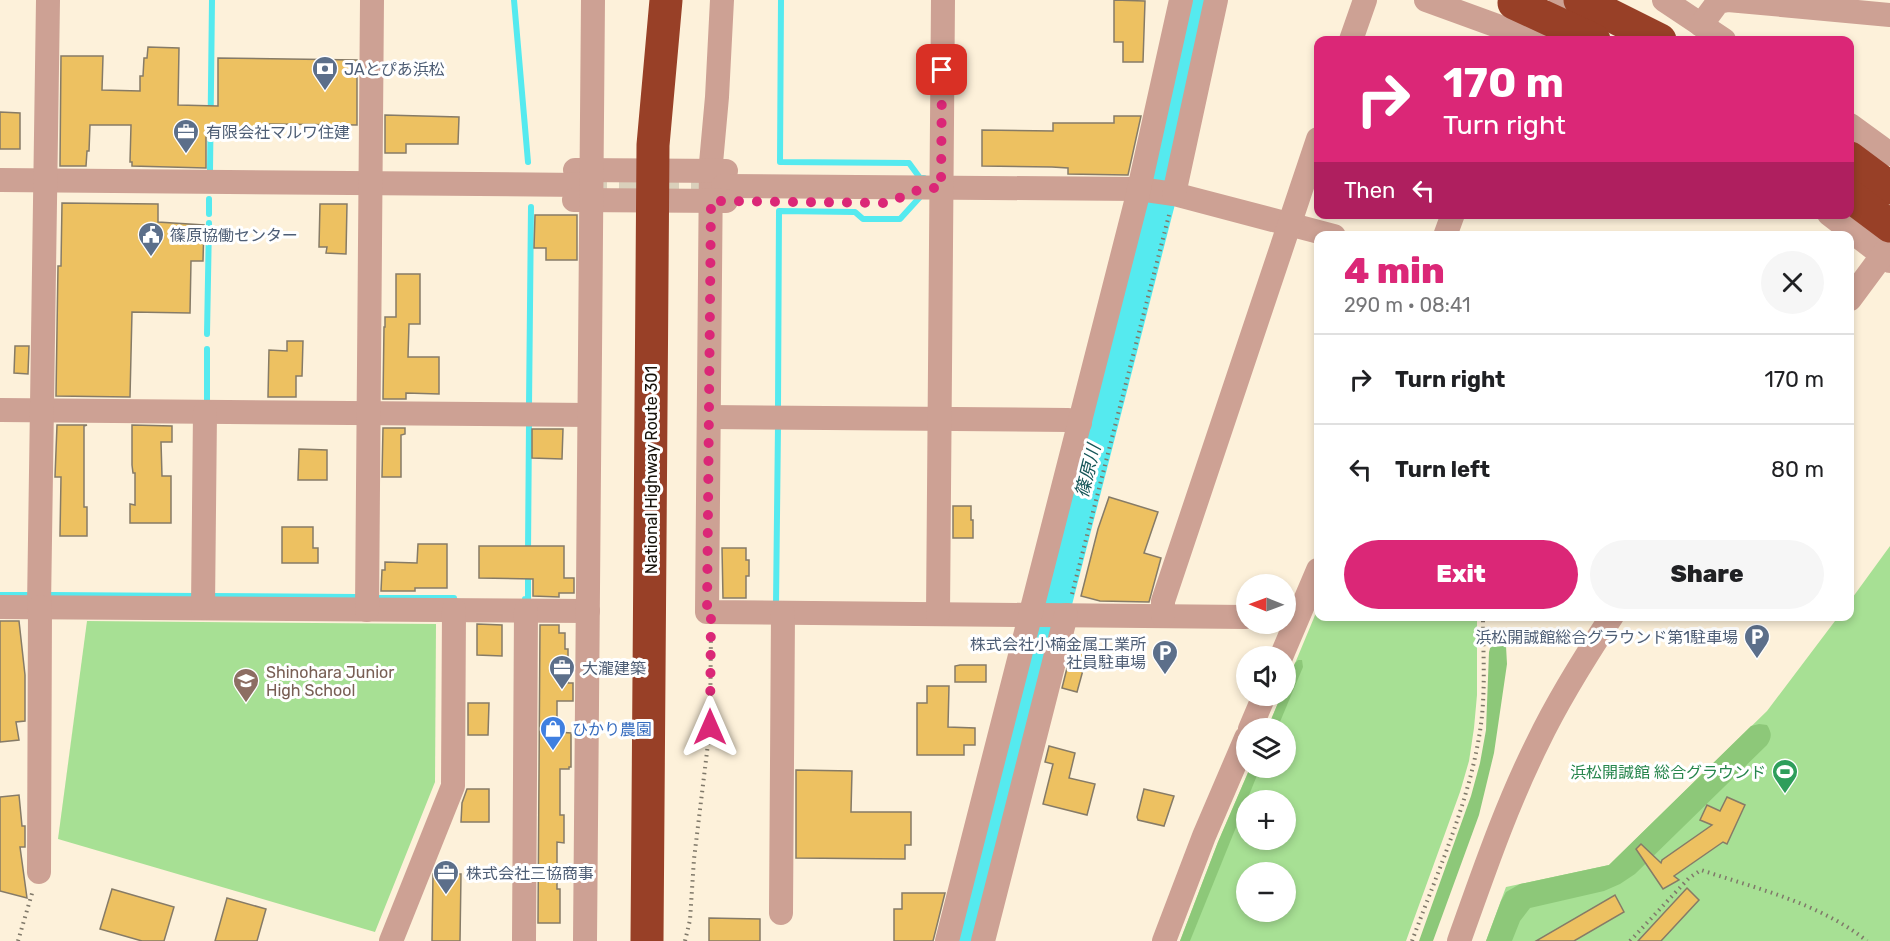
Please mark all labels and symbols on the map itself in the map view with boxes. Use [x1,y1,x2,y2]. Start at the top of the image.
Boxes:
pin [916,44,967,95]
bank icon: JAとぴあ浜松 [310,54,340,92]
place label: JAとぴあ浜松 [344,60,445,79]
office icon: 有限会社マルワ住建 [171,117,201,155]
place label: 有限会社マルワ住建 [206,123,350,142]
public building icon: 篠原協働センター [136,220,166,258]
place label: 篠原協働センター [170,226,298,245]
street label: National Highway Route 301 [642,366,661,574]
water label: 篠原川 [1071,440,1106,500]
north arrow [1236,574,1296,634]
parking icon: 浜松開誠館総合グラウンド第1駐車場 [1742,622,1772,660]
place label: 浜松開誠館総合グラウンド第1駐車場 [1475,628,1738,647]
place label: 株式会社小楠金属工業所 社員駐車場 [970,635,1146,672]
parking icon: 株式会社小楠金属工業所 社員駐車場 [1150,638,1180,676]
office icon: 大瀧建築 [547,653,577,691]
place label: 大瀧建築 [582,659,646,678]
place label: Shinohara Junior High School [266,663,394,700]
school or university icon: Shinohara Junior High School [231,666,261,704]
position arrow [678,695,742,759]
shop icon: ひかり農園 [538,714,568,752]
place label: ひかり農園 [572,720,652,739]
sports icon: 浜松開誠館 総合グラウンド [1770,757,1800,795]
place label: 浜松開誠館 総合グラウンド [1570,763,1766,782]
office icon: 株式会社三協商事 [431,858,461,896]
place label: 株式会社三協商事 [466,864,594,883]

